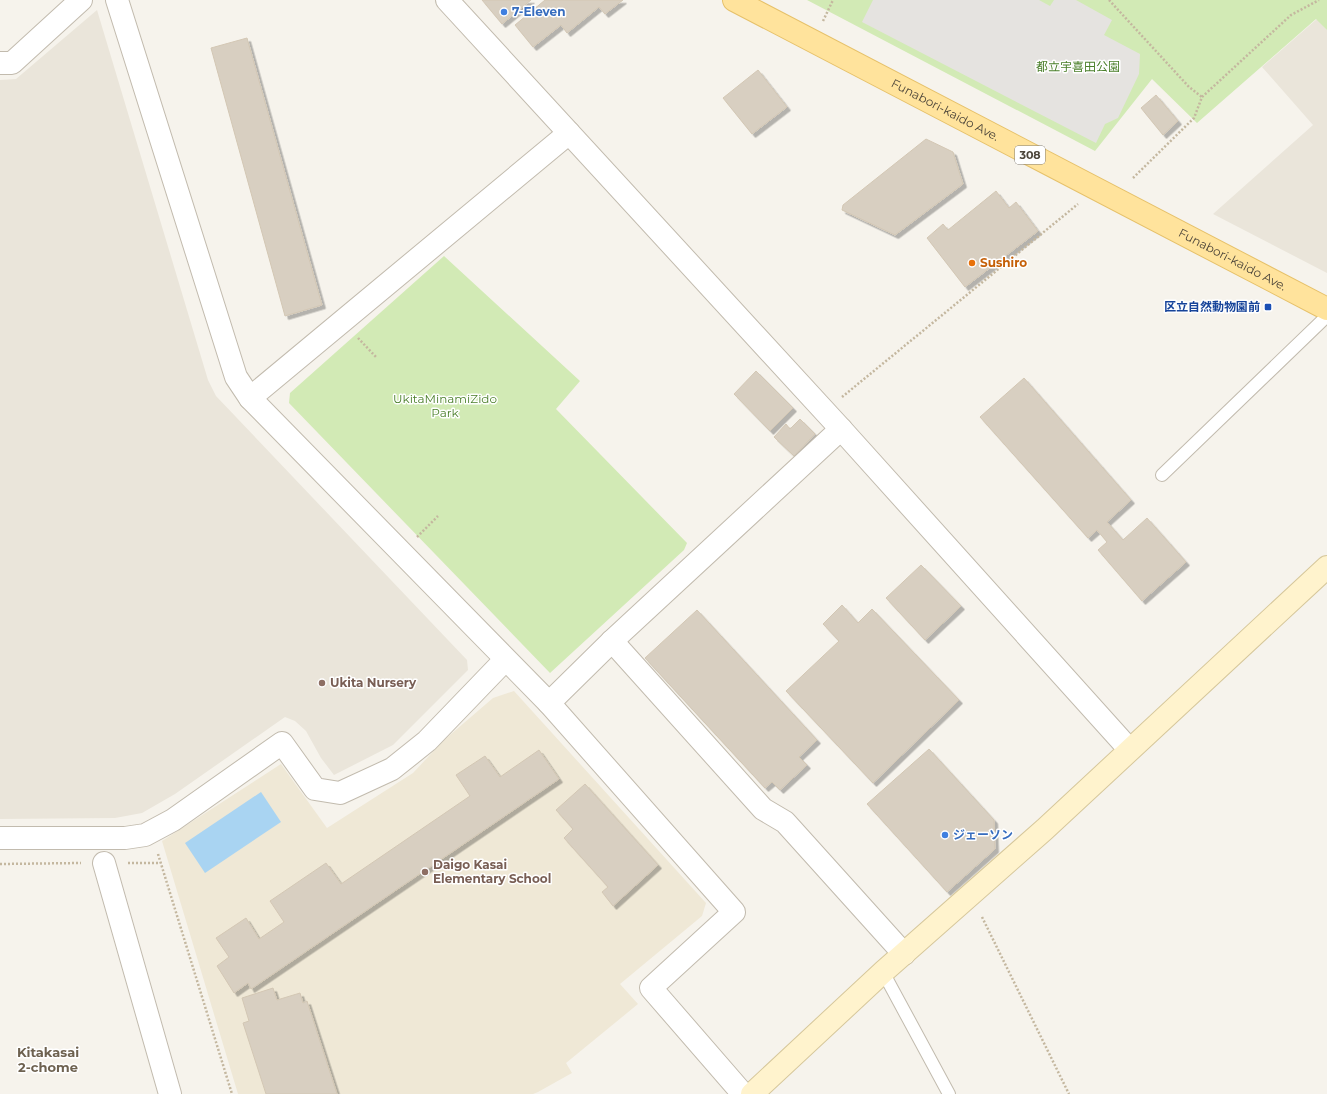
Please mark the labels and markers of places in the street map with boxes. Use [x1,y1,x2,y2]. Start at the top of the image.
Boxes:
place label: 7-Eleven [512,4,565,19]
marker: 7-Eleven [499,7,509,17]
place label: Sushiro [980,255,1027,270]
marker: Sushiro [967,258,977,268]
place label: 区立自然動物園前 [1164,299,1260,314]
marker: 区立自然動物園前 [1263,302,1273,312]
place label: Ukita Nursery [330,675,417,690]
marker: Ukita Nursery [317,678,327,688]
place label: ジェーソン [953,827,1013,842]
marker: ジェーソン [940,830,950,840]
place label: Daigo Kasai Elementary School [433,857,551,886]
marker: Daigo Kasai Elementary School [420,867,430,877]

